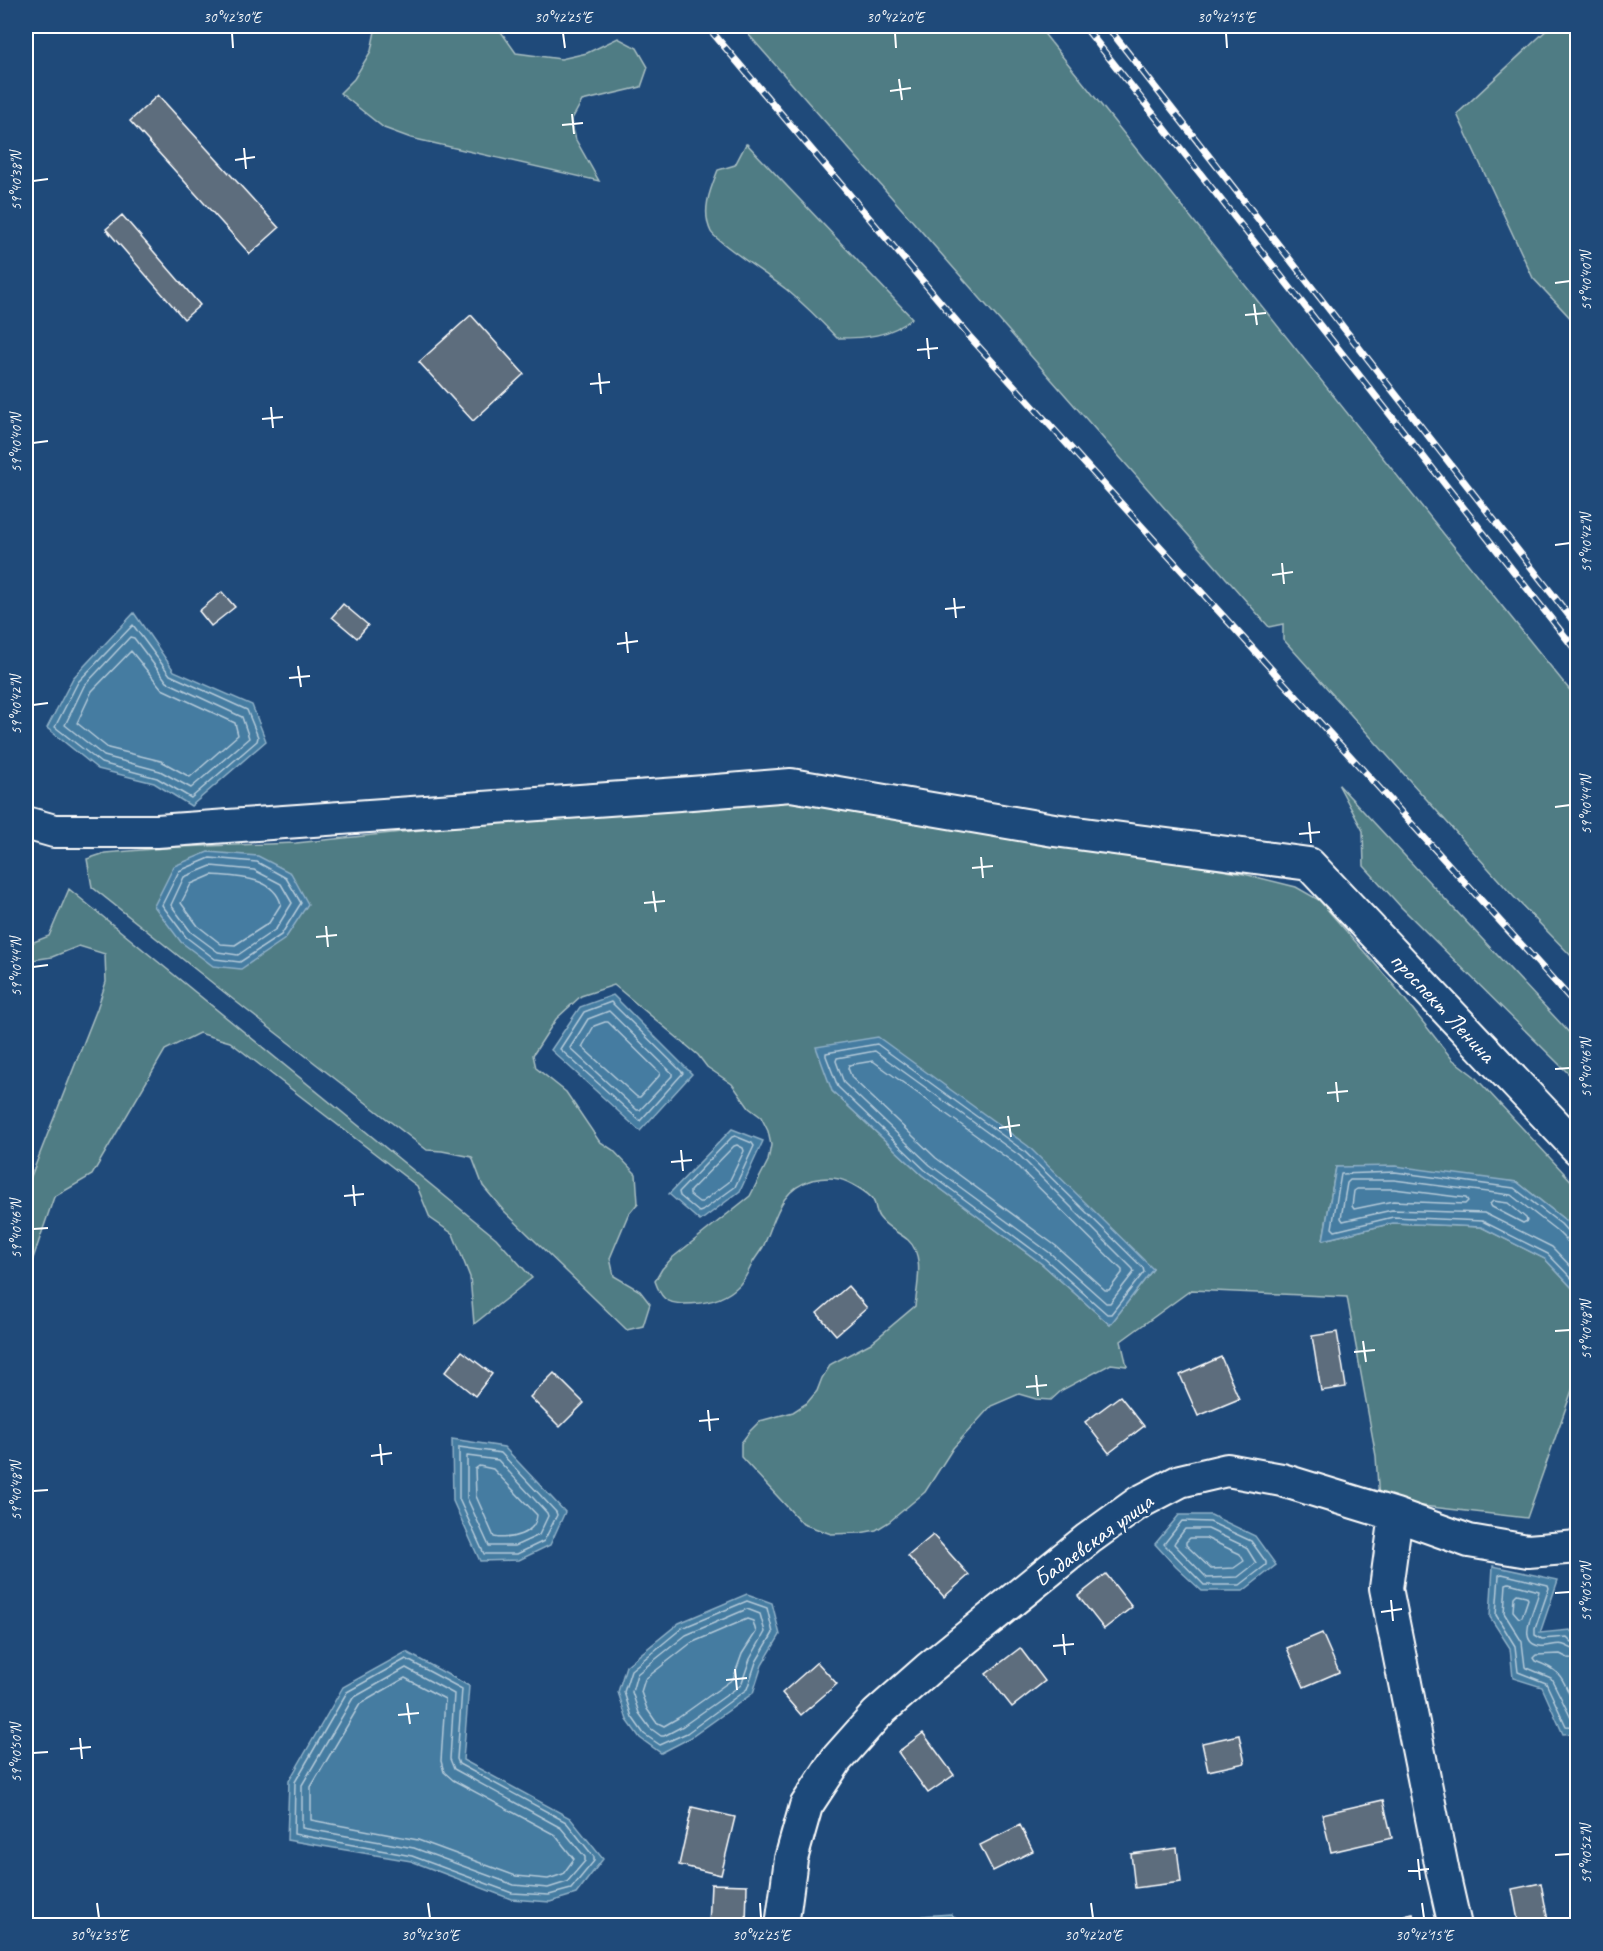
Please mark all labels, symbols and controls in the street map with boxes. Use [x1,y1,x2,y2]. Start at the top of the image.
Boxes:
text: 30°42'30"E [203,8,263,27]
text: 30°42'25"E [534,8,594,27]
text: 30°42'20"E [866,8,926,27]
text: 30°42'15"E [1197,8,1257,27]
text: 59°40'38"N [7,148,26,211]
text: 59°40'40"N [1577,248,1596,311]
text: 59°40'40"N [7,410,26,473]
text: 59°40'42"N [1577,510,1596,573]
text: 59°40'42"N [7,672,26,735]
text: 59°40'44"N [1577,772,1596,835]
text: 59°40'44"N [7,934,26,997]
street label: проспект Ленина [1384,945,1503,1070]
text: 59°40'46"N [1577,1035,1596,1098]
text: 59°40'46"N [7,1196,26,1259]
text: 59°40'48"N [1577,1297,1596,1360]
text: 59°40'48"N [7,1458,26,1521]
street label: Бадаевская улица [1027,1486,1160,1593]
text: 59°40'50"N [1577,1559,1596,1622]
text: 59°40'50"N [7,1720,26,1783]
text: 59°40'52"N [1577,1821,1596,1884]
text: 30°42'35"E [70,1926,130,1945]
text: 30°42'30"E [401,1926,461,1945]
text: 30°42'25"E [732,1926,792,1945]
text: 30°42'20"E [1064,1926,1124,1945]
text: 30°42'15"E [1395,1926,1455,1945]

